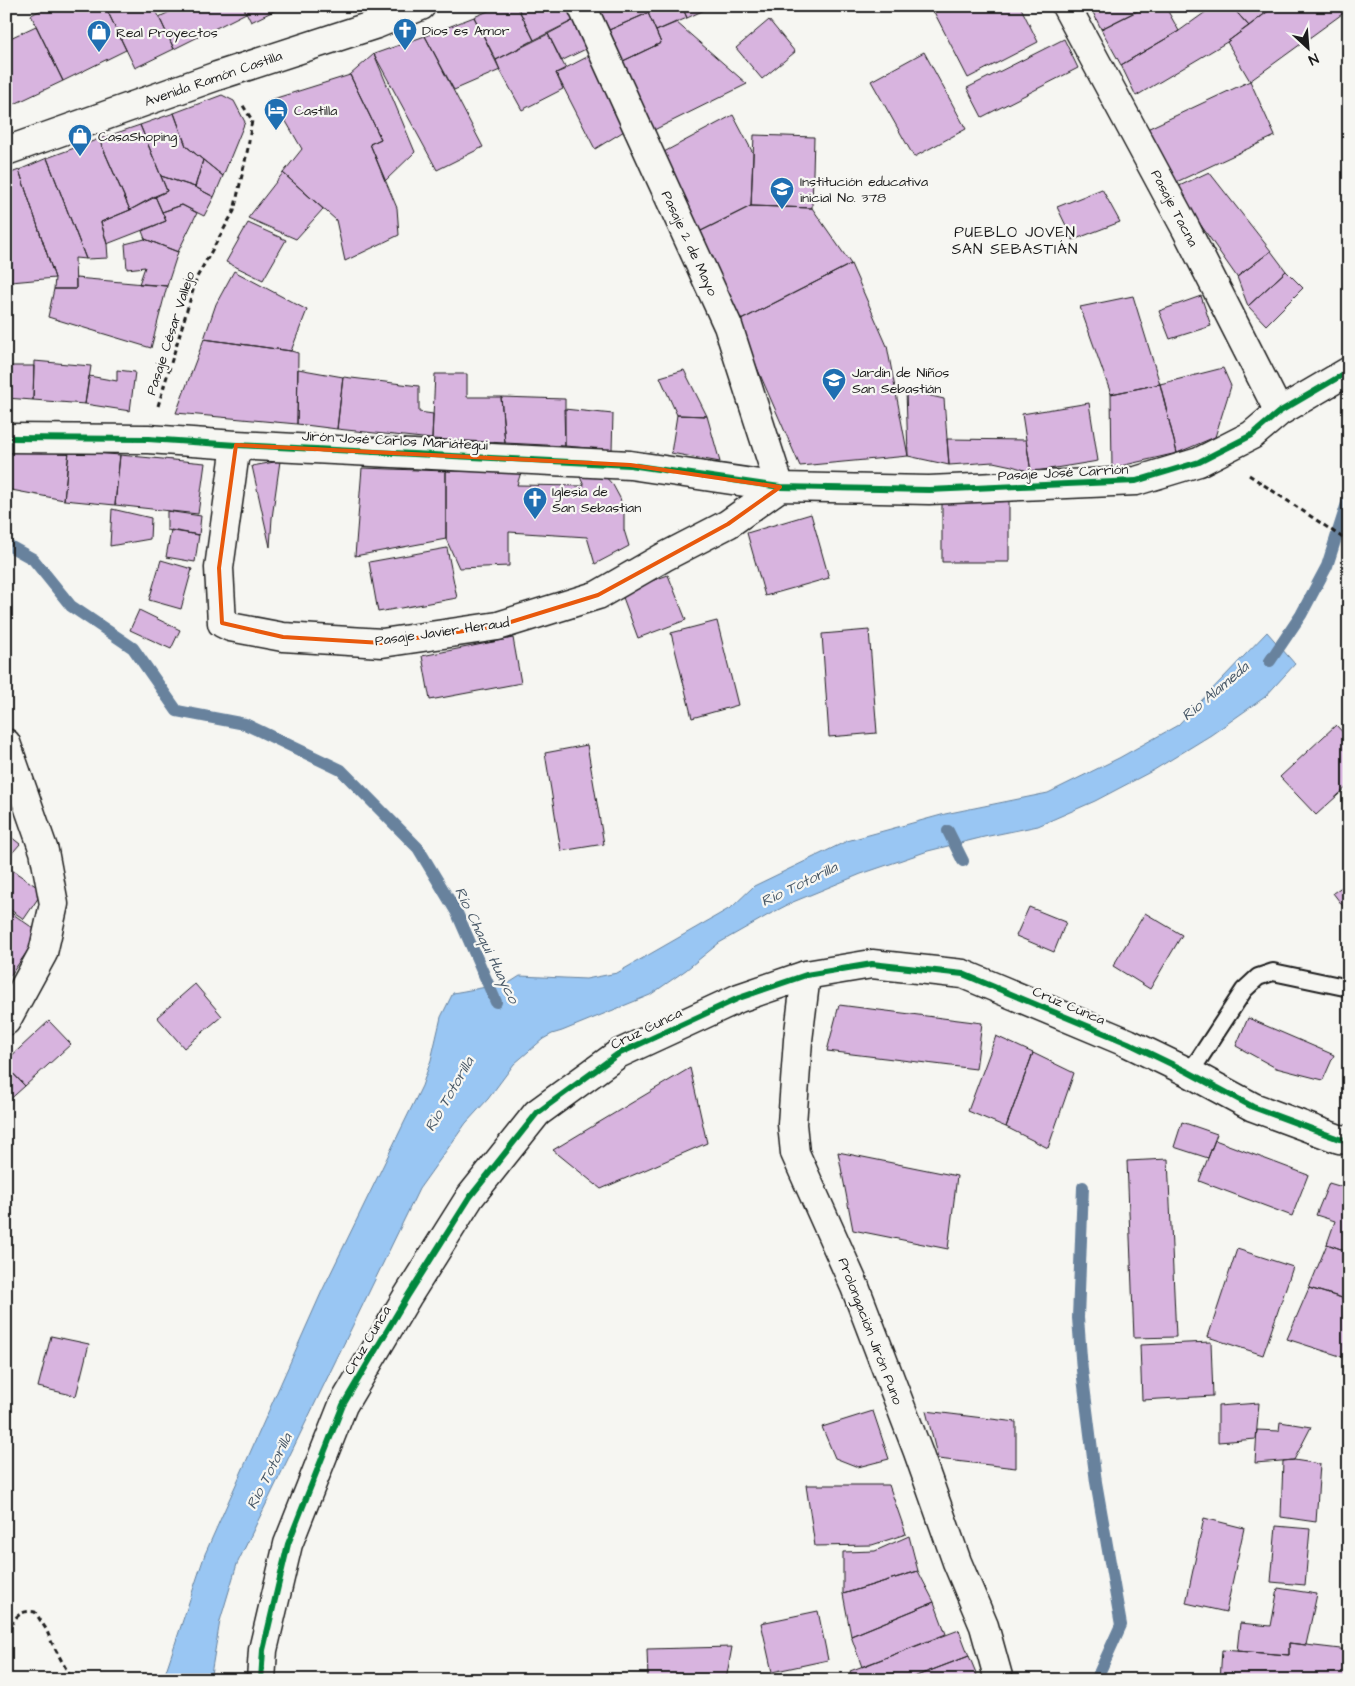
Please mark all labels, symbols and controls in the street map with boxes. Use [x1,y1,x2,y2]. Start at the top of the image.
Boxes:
church icon: Dios es Amor [392,17,418,51]
shop icon: Real Proyectos [86,19,112,53]
place label: Dios es Amor [422,21,510,41]
north arrow [1282,22,1332,72]
place label: Real Proyectos [116,23,218,43]
street label: Avenida Ramón Castilla [142,46,285,112]
text: N [1305,48,1322,70]
hotel icon: Castilla [263,97,289,131]
place label: Castilla [294,101,337,121]
shop icon: CasaShoping [67,123,93,157]
place label: CasaShoping [98,127,177,147]
street label: Pasaje Tacna [1145,166,1203,251]
place label: Institución educativa inicial No. 378 [800,172,928,208]
school or university icon: Institución educativa inicial No. 378 [769,176,795,210]
street label: Pasaje 2 de Mayo [656,187,722,299]
district label: PUEBLO JOVEN SAN SEBASTIÁN [952,222,1078,260]
street label: Pasaje César Vallejo [141,269,200,398]
place label: Jardín de Niños San Sebastián [852,363,949,399]
school or university icon: Jardín de Niños San Sebastián [821,367,847,401]
street label: Jirón José Carlos Mariátegui [302,426,488,456]
street label: Pasaje José Carrión [997,460,1129,486]
place label: Iglesia de San Sebastian [552,482,641,518]
church icon: Iglesia de San Sebastian [522,486,548,520]
street label: Pasaje Javier Heraud [373,613,511,651]
water label: Rio Alameda [1177,656,1255,726]
water label: Rio Totorilla [757,856,842,912]
water label: Río Chaqui Huayco [448,883,525,1009]
street label: Cruz Cunca [1029,982,1108,1030]
street label: Cruz Cunca [607,1003,686,1055]
water label: Rio Totorilla [420,1052,480,1135]
street label: Prolongación Jirón Puno [833,1255,907,1408]
street label: Cruz Cunca [339,1302,396,1379]
water label: Rio Totorilla [241,1428,298,1513]

